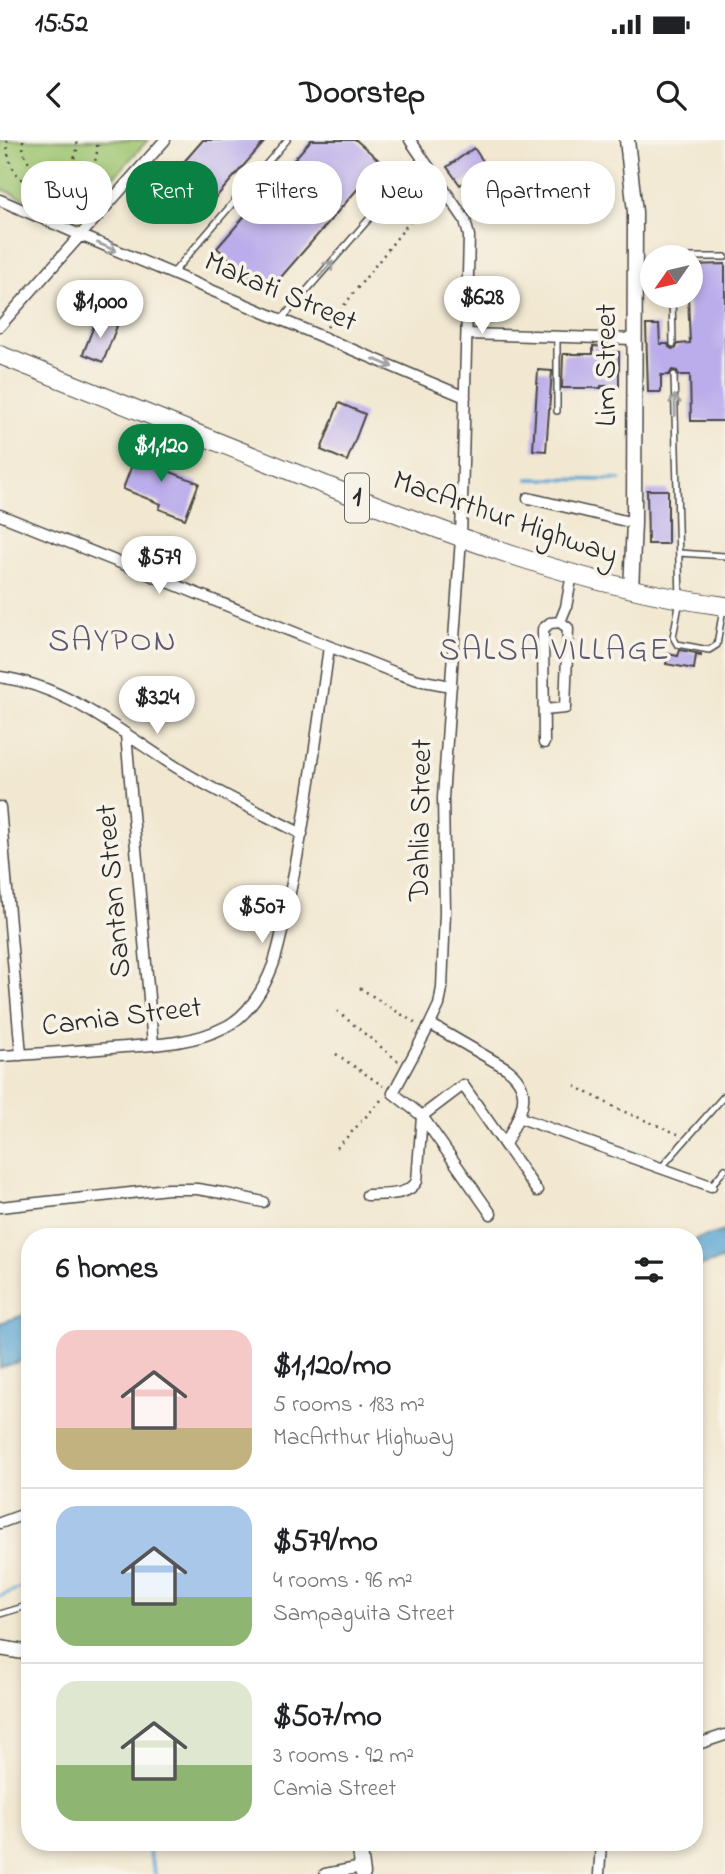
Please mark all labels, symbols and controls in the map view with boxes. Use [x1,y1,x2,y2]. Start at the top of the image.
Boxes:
text: 15:52 [35,6,88,44]
text: Doorstep [300,71,425,118]
icon: back [35,76,73,114]
icon: search [652,76,690,114]
chip: Buy [21,161,112,224]
chip: Rent [126,161,218,224]
chip: Filters [232,161,342,224]
chip: New [356,161,447,224]
chip: Apartment [461,161,615,224]
one-way arrow [96,241,118,254]
street label: Makati Street [197,241,363,345]
north arrow [640,245,704,308]
map controls [640,245,703,308]
one-way arrow [318,260,334,278]
pin: $628 [441,276,523,336]
pin: $1,000 [43,280,157,340]
text: $628 [460,282,504,315]
text: $1,000 [73,286,128,319]
street label: Lim Street [586,304,630,426]
one-way arrow [372,357,393,370]
one-way arrow [668,394,682,417]
pin: $1,120 [104,424,218,484]
text: $1,120 [134,430,188,463]
street label: MacArthur Highway [386,460,624,578]
road number: 1 [345,474,369,522]
pin: $579 [118,536,200,596]
text: $579 [137,542,181,575]
district label: SAYPON [48,618,178,666]
district label: SALSA VILLAGE [439,628,671,675]
pin: $324 [116,676,198,736]
text: $324 [135,682,179,715]
street label: Dahlia Street [399,739,445,902]
street label: Santan Street [85,802,145,980]
pin: $507 [221,886,303,945]
text: $507 [239,891,285,924]
street label: Camia Street [40,986,204,1050]
text: 6 homes [56,1248,159,1292]
icon: filters [630,1251,668,1289]
text: $1,120/mo [273,1345,391,1389]
icon: home [112,1358,196,1442]
text: 5 rooms · 183 m² [273,1389,425,1422]
text: MacArthur Highway [273,1422,454,1455]
text: $579/mo [273,1521,378,1565]
icon: home [112,1534,196,1618]
text: 4 rooms · 96 m² [273,1565,413,1598]
text: Sampaguita Street [273,1598,454,1631]
text: $507/mo [273,1696,382,1740]
icon: home [112,1709,196,1793]
text: 3 rooms · 92 m² [273,1740,414,1773]
text: Camia Street [273,1773,396,1806]

